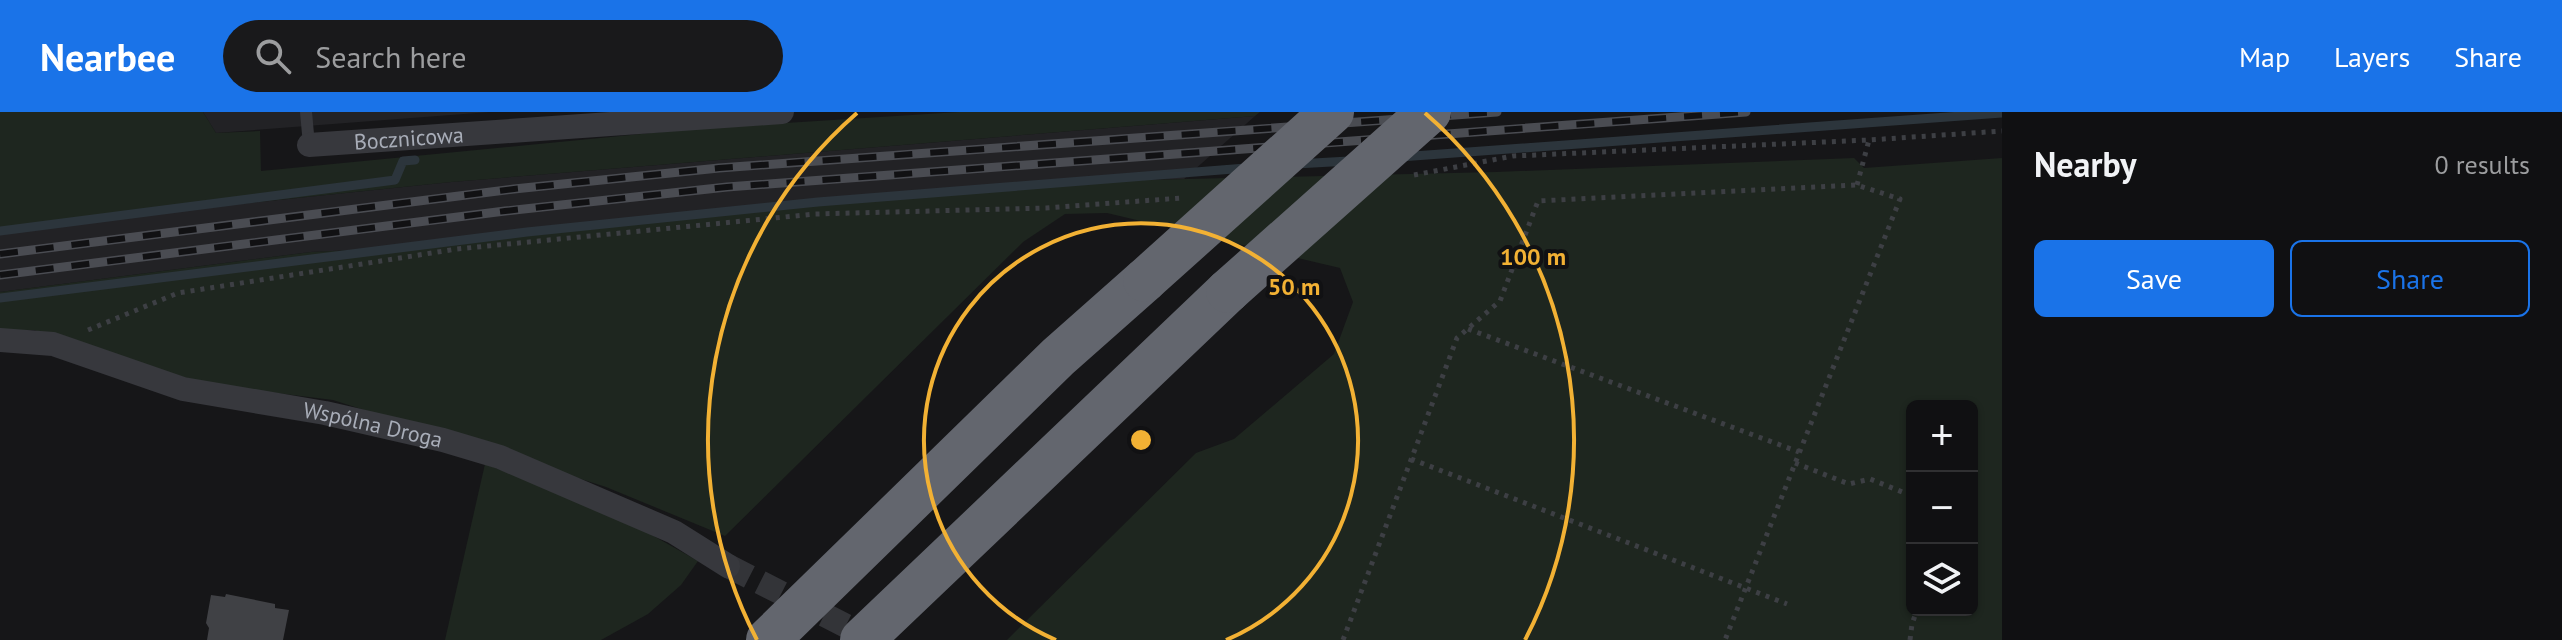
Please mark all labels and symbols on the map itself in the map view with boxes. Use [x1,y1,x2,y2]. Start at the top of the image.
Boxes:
street label: Bocznicowa [353,120,465,156]
text: 100 m [1500,241,1566,272]
text: 50 m [1268,271,1320,302]
street label: Wspólna Droga [301,396,445,453]
centre of rings [1127,426,1155,454]

